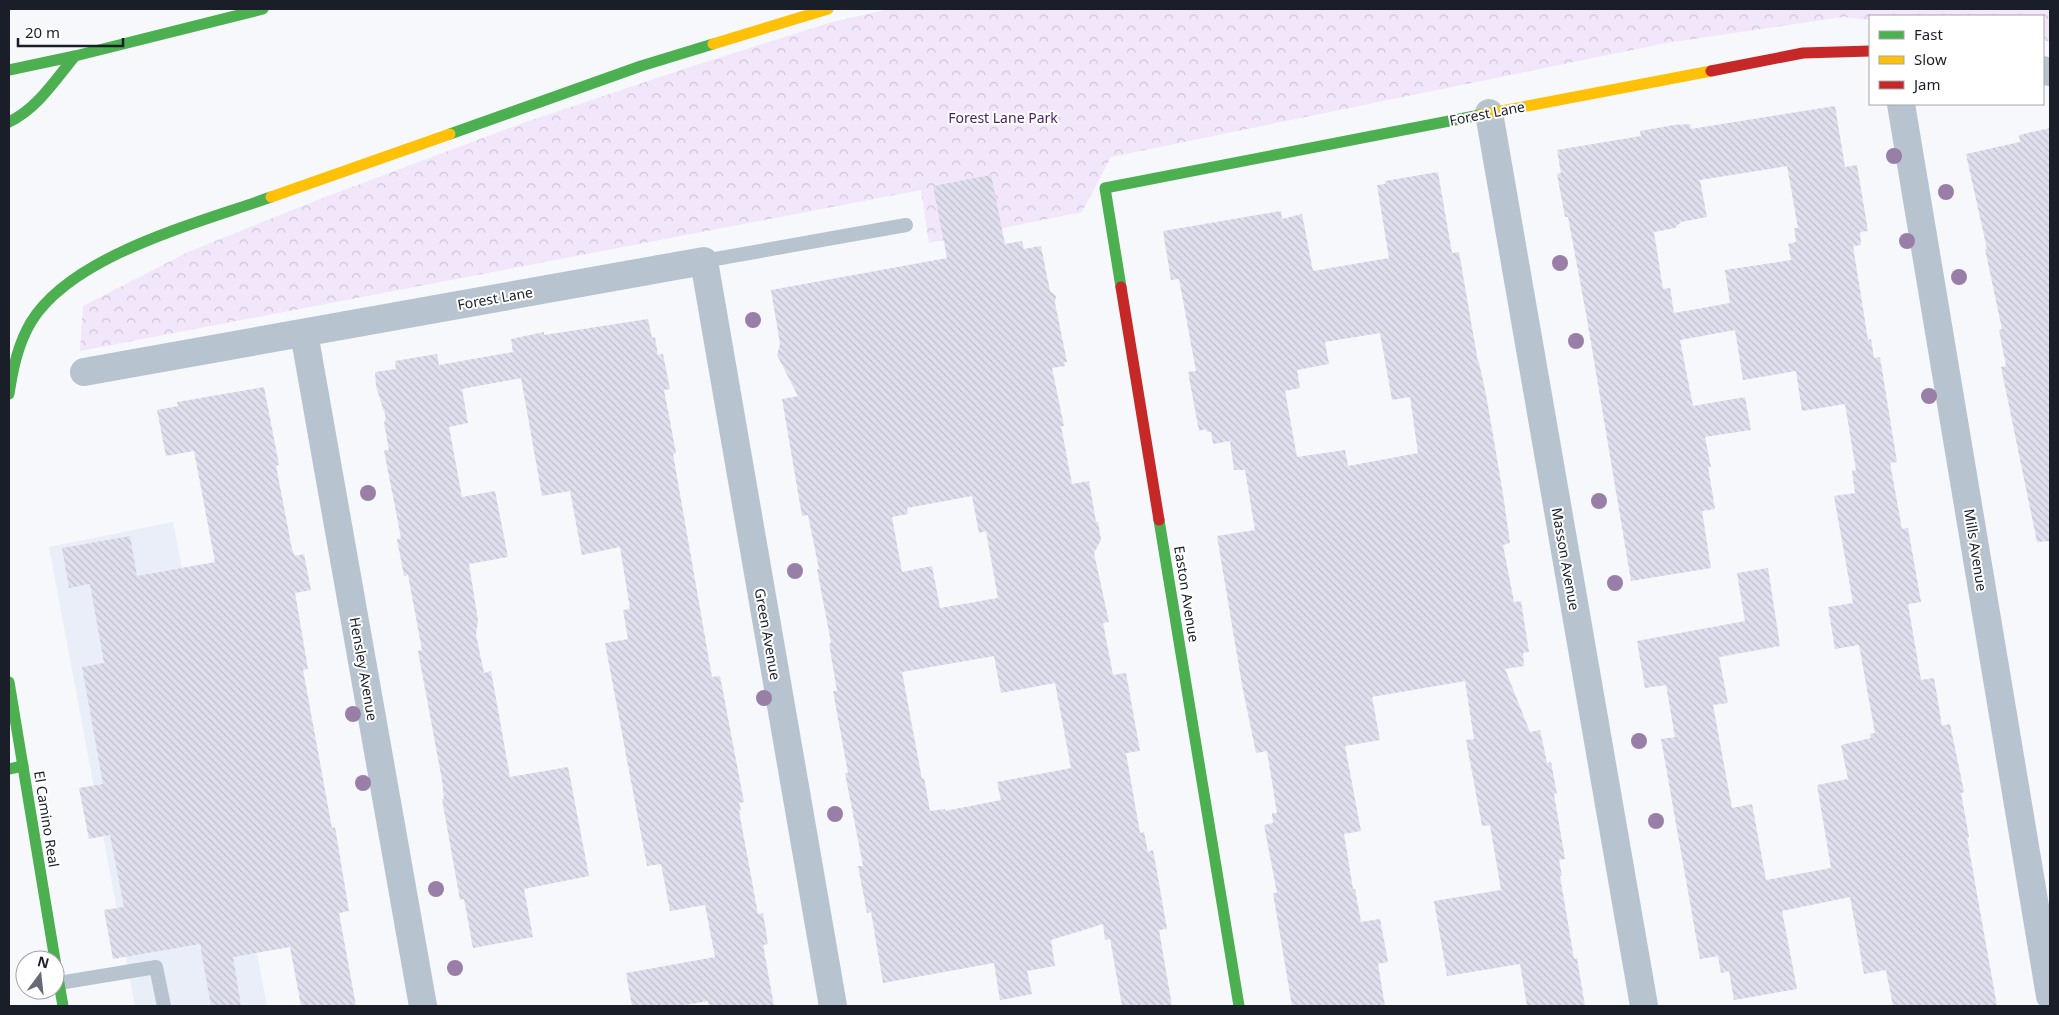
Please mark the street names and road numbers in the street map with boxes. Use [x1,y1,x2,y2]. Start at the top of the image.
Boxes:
street label: Forest Lane [1448,96,1526,130]
street label: Forest Lane [456,282,534,314]
street label: Masson Avenue [1548,506,1584,612]
street label: Mills Avenue [1960,508,1992,593]
street label: Easton Avenue [1170,544,1204,644]
street label: Green Avenue [751,587,785,682]
street label: Hensley Avenue [346,616,382,722]
street label: El Camino Real [30,769,64,869]

